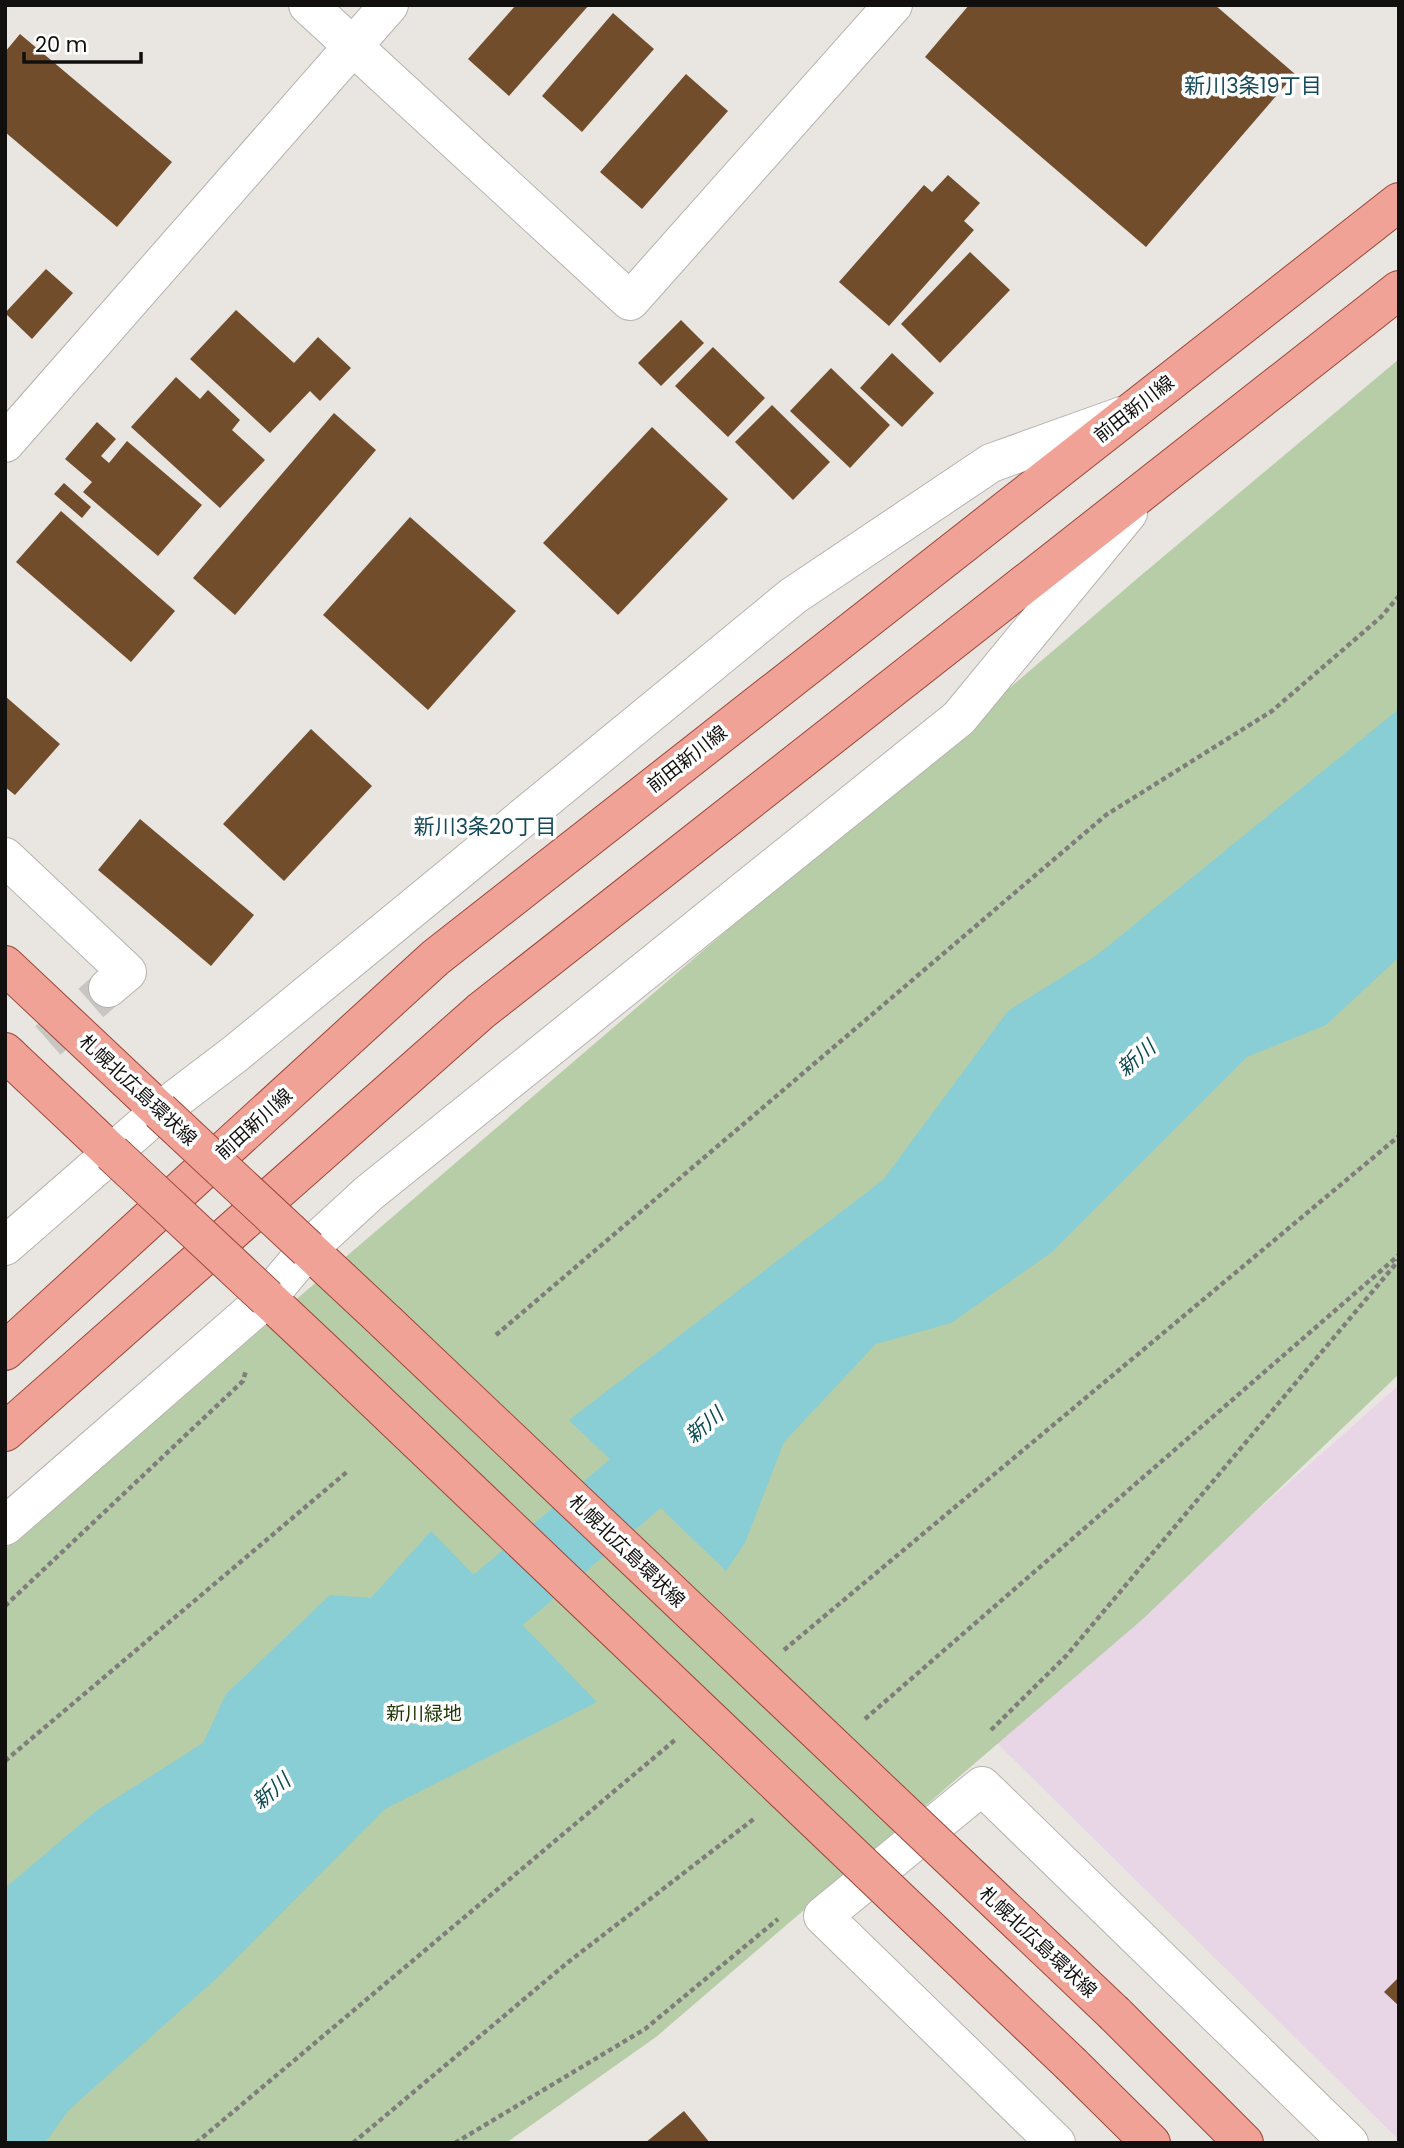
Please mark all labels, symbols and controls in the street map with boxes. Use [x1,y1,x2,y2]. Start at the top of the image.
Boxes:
scale bar [24,21,142,65]
text: 20 m [35,30,88,59]
district label: 新川3条19丁目 [1184,71,1322,100]
street label: 前田新川線 [1088,369,1180,449]
street label: 前田新川線 [641,719,733,799]
district label: 新川3条20丁目 [414,812,556,841]
street label: 札幌北広島環状線 [73,1028,203,1152]
water label: 新川 [1111,1032,1163,1083]
street label: 前田新川線 [210,1082,298,1166]
water label: 新川 [679,1399,731,1450]
street label: 札幌北広島環状線 [563,1488,691,1614]
park label: 新川緑地 [386,1700,462,1727]
water label: 新川 [246,1765,298,1816]
street label: 札幌北広島環状線 [973,1880,1103,2004]

